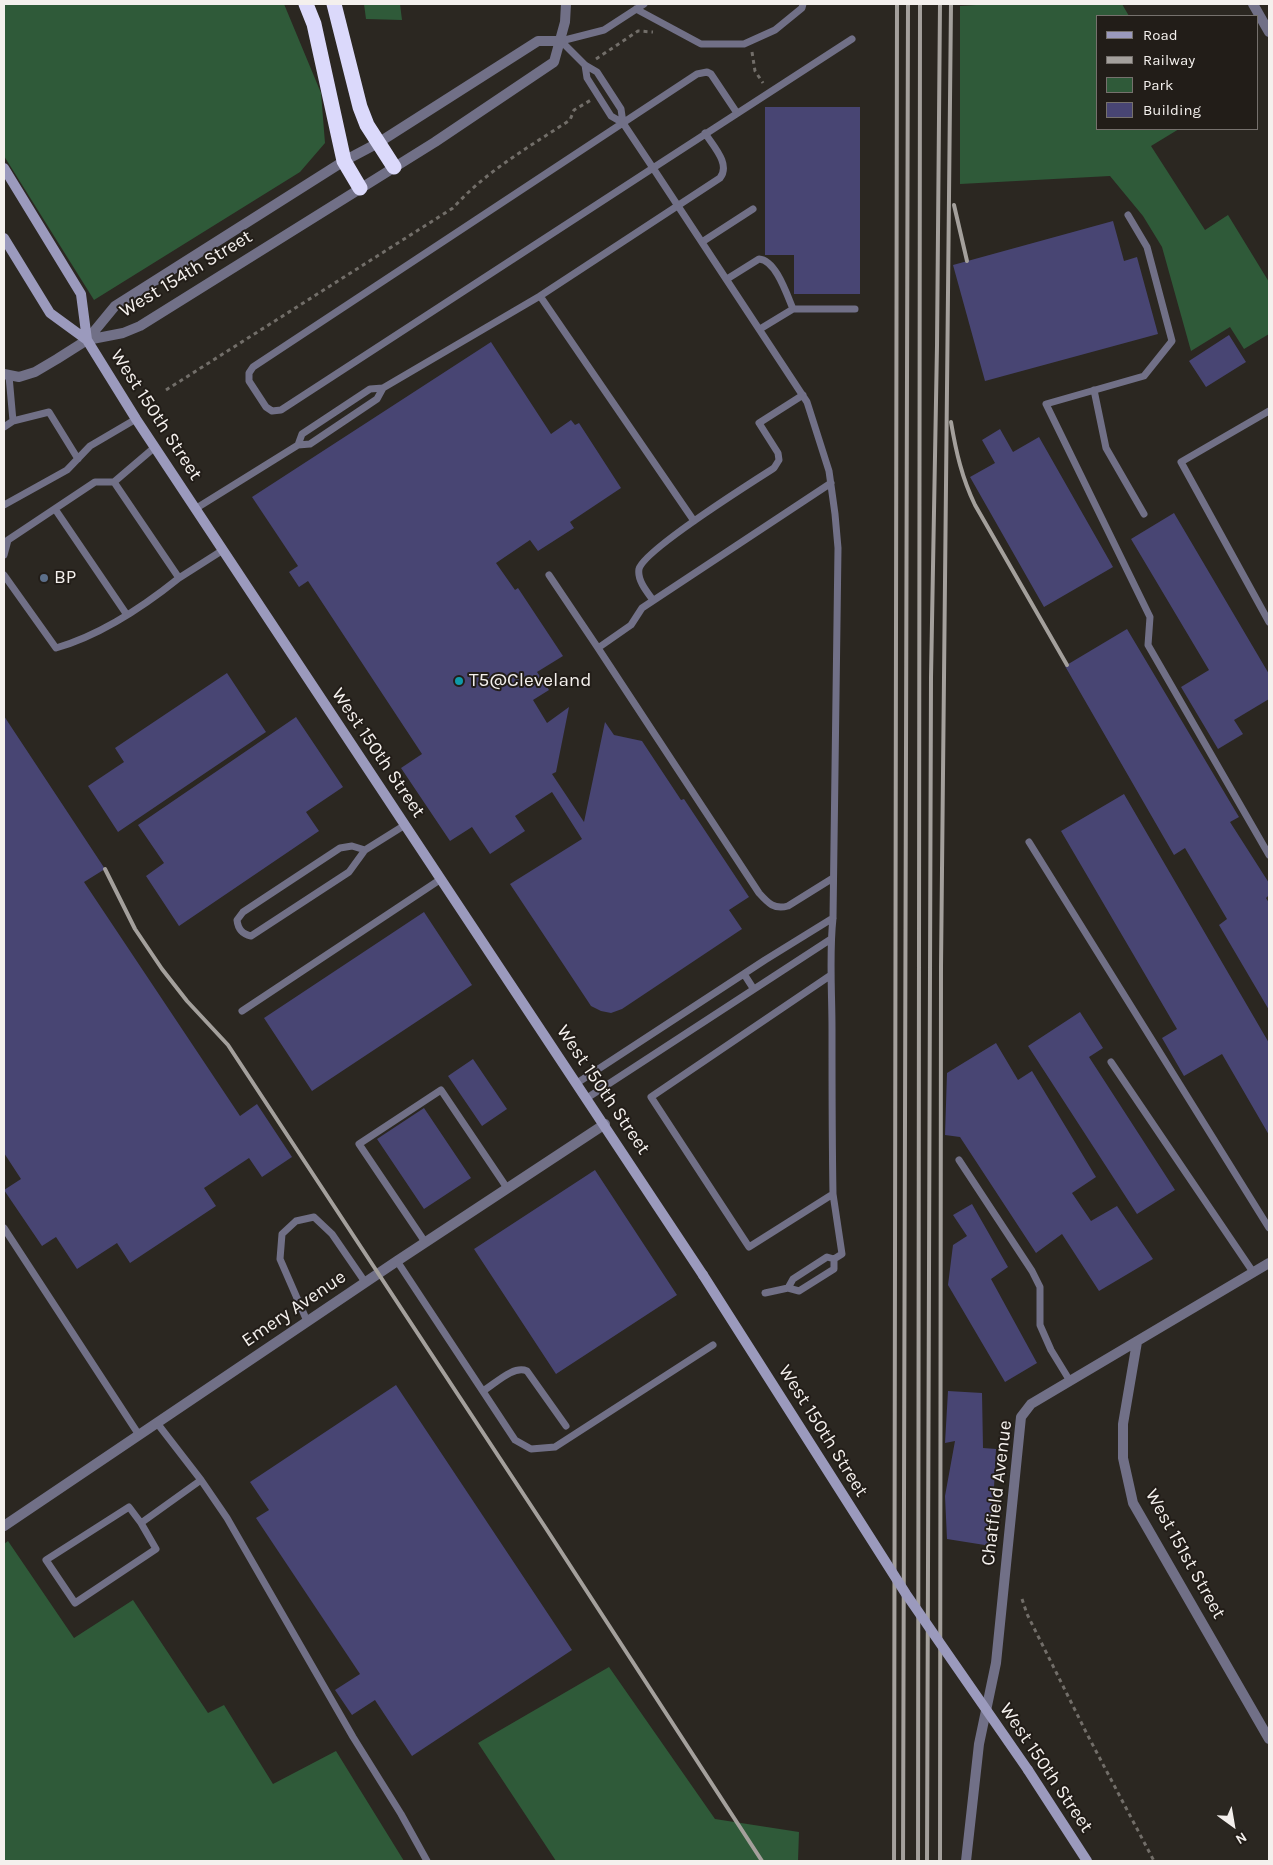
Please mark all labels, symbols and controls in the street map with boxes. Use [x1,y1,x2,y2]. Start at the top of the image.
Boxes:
legend [1096,15,1258,130]
text: Road [1143,26,1178,44]
text: Railway [1143,51,1195,69]
text: Park [1143,76,1173,94]
text: Building [1143,101,1201,119]
street label: West 154th Street [116,225,256,323]
street label: West 150th Street [105,345,207,485]
place label: BP [54,567,76,589]
marker: BP [38,572,50,584]
place label: T5@Cleveland [469,670,592,692]
marker: T5@Cleveland [453,675,465,687]
street label: West 150th Street [326,684,430,822]
street label: West 150th Street [551,1021,655,1159]
street label: Emery Avenue [237,1266,351,1352]
street label: West 150th Street [773,1361,873,1501]
street label: Chatfield Avenue [977,1419,1017,1567]
street label: West 151st Street [1140,1485,1230,1623]
street label: West 150th Street [994,1699,1098,1837]
north arrow [1208,1800,1258,1850]
text: N [1232,1828,1250,1848]

